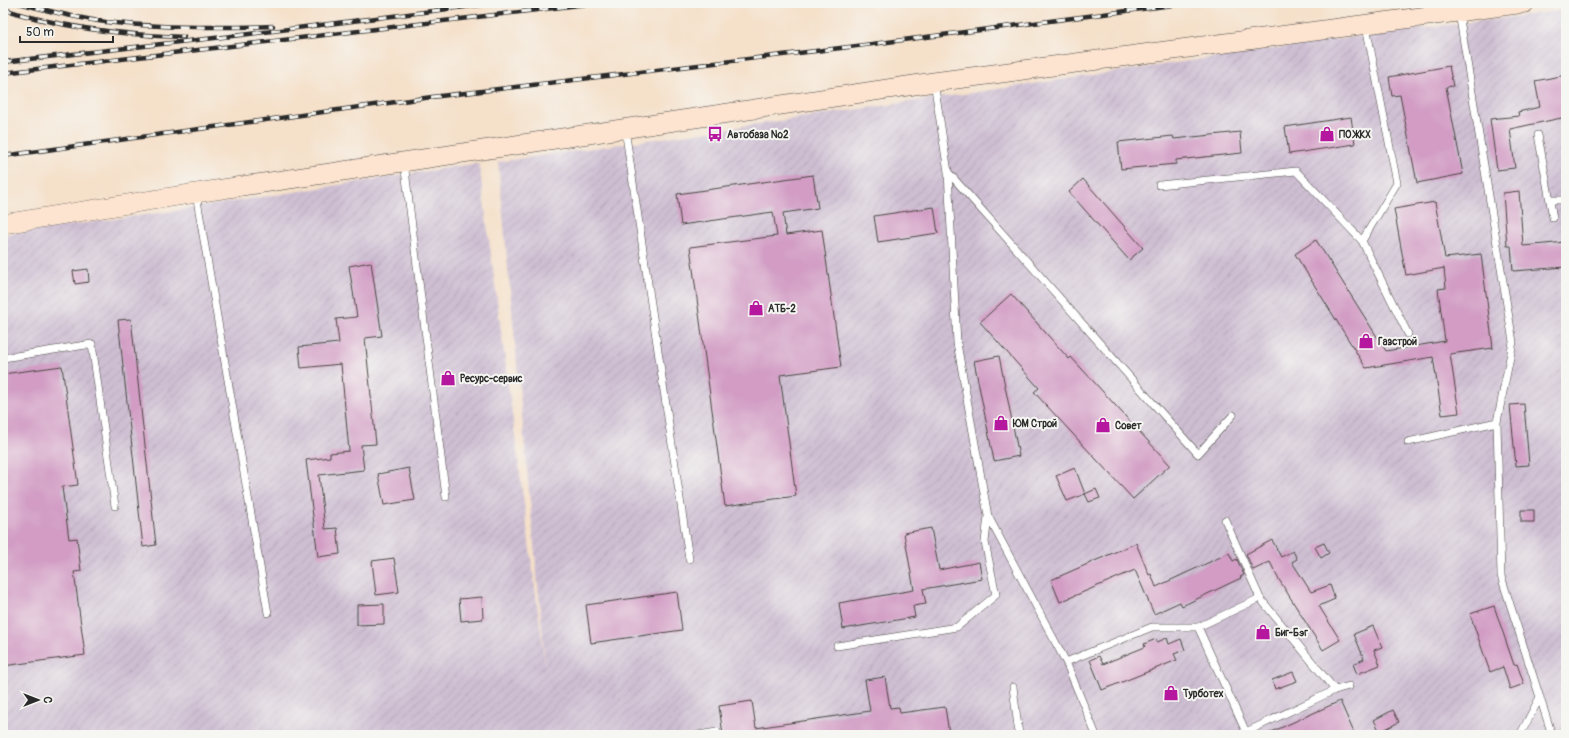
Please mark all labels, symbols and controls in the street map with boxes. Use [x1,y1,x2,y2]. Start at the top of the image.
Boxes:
scale bar [20,18,113,44]
text: 50 m [26,25,54,40]
bus stop icon: Автобаза №2 [706,125,724,143]
shop icon: ПО ЖКХ [1318,125,1336,143]
place label: Автобаза №2 [727,129,789,141]
place label: ПО ЖКХ [1339,129,1371,141]
shop icon: АТБ-2 [747,299,765,317]
place label: АТБ-2 [768,303,796,315]
shop icon: Газстрой [1357,332,1375,350]
place label: Газстрой [1378,336,1417,348]
shop icon: Ресурс-сервис [439,369,457,387]
place label: Ресурс-сервис [460,373,523,385]
shop icon: ЮМ Строй [992,414,1010,432]
shop icon: Совет [1094,416,1112,434]
place label: ЮМ Строй [1012,418,1057,430]
place label: Совет [1115,420,1142,432]
shop icon: Биг-Бэг [1254,623,1272,641]
place label: Биг-Бэг [1275,627,1308,639]
north arrow [18,680,58,720]
shop icon: Турботех [1162,684,1180,702]
place label: Турботех [1182,688,1224,700]
text: С [41,697,54,704]

